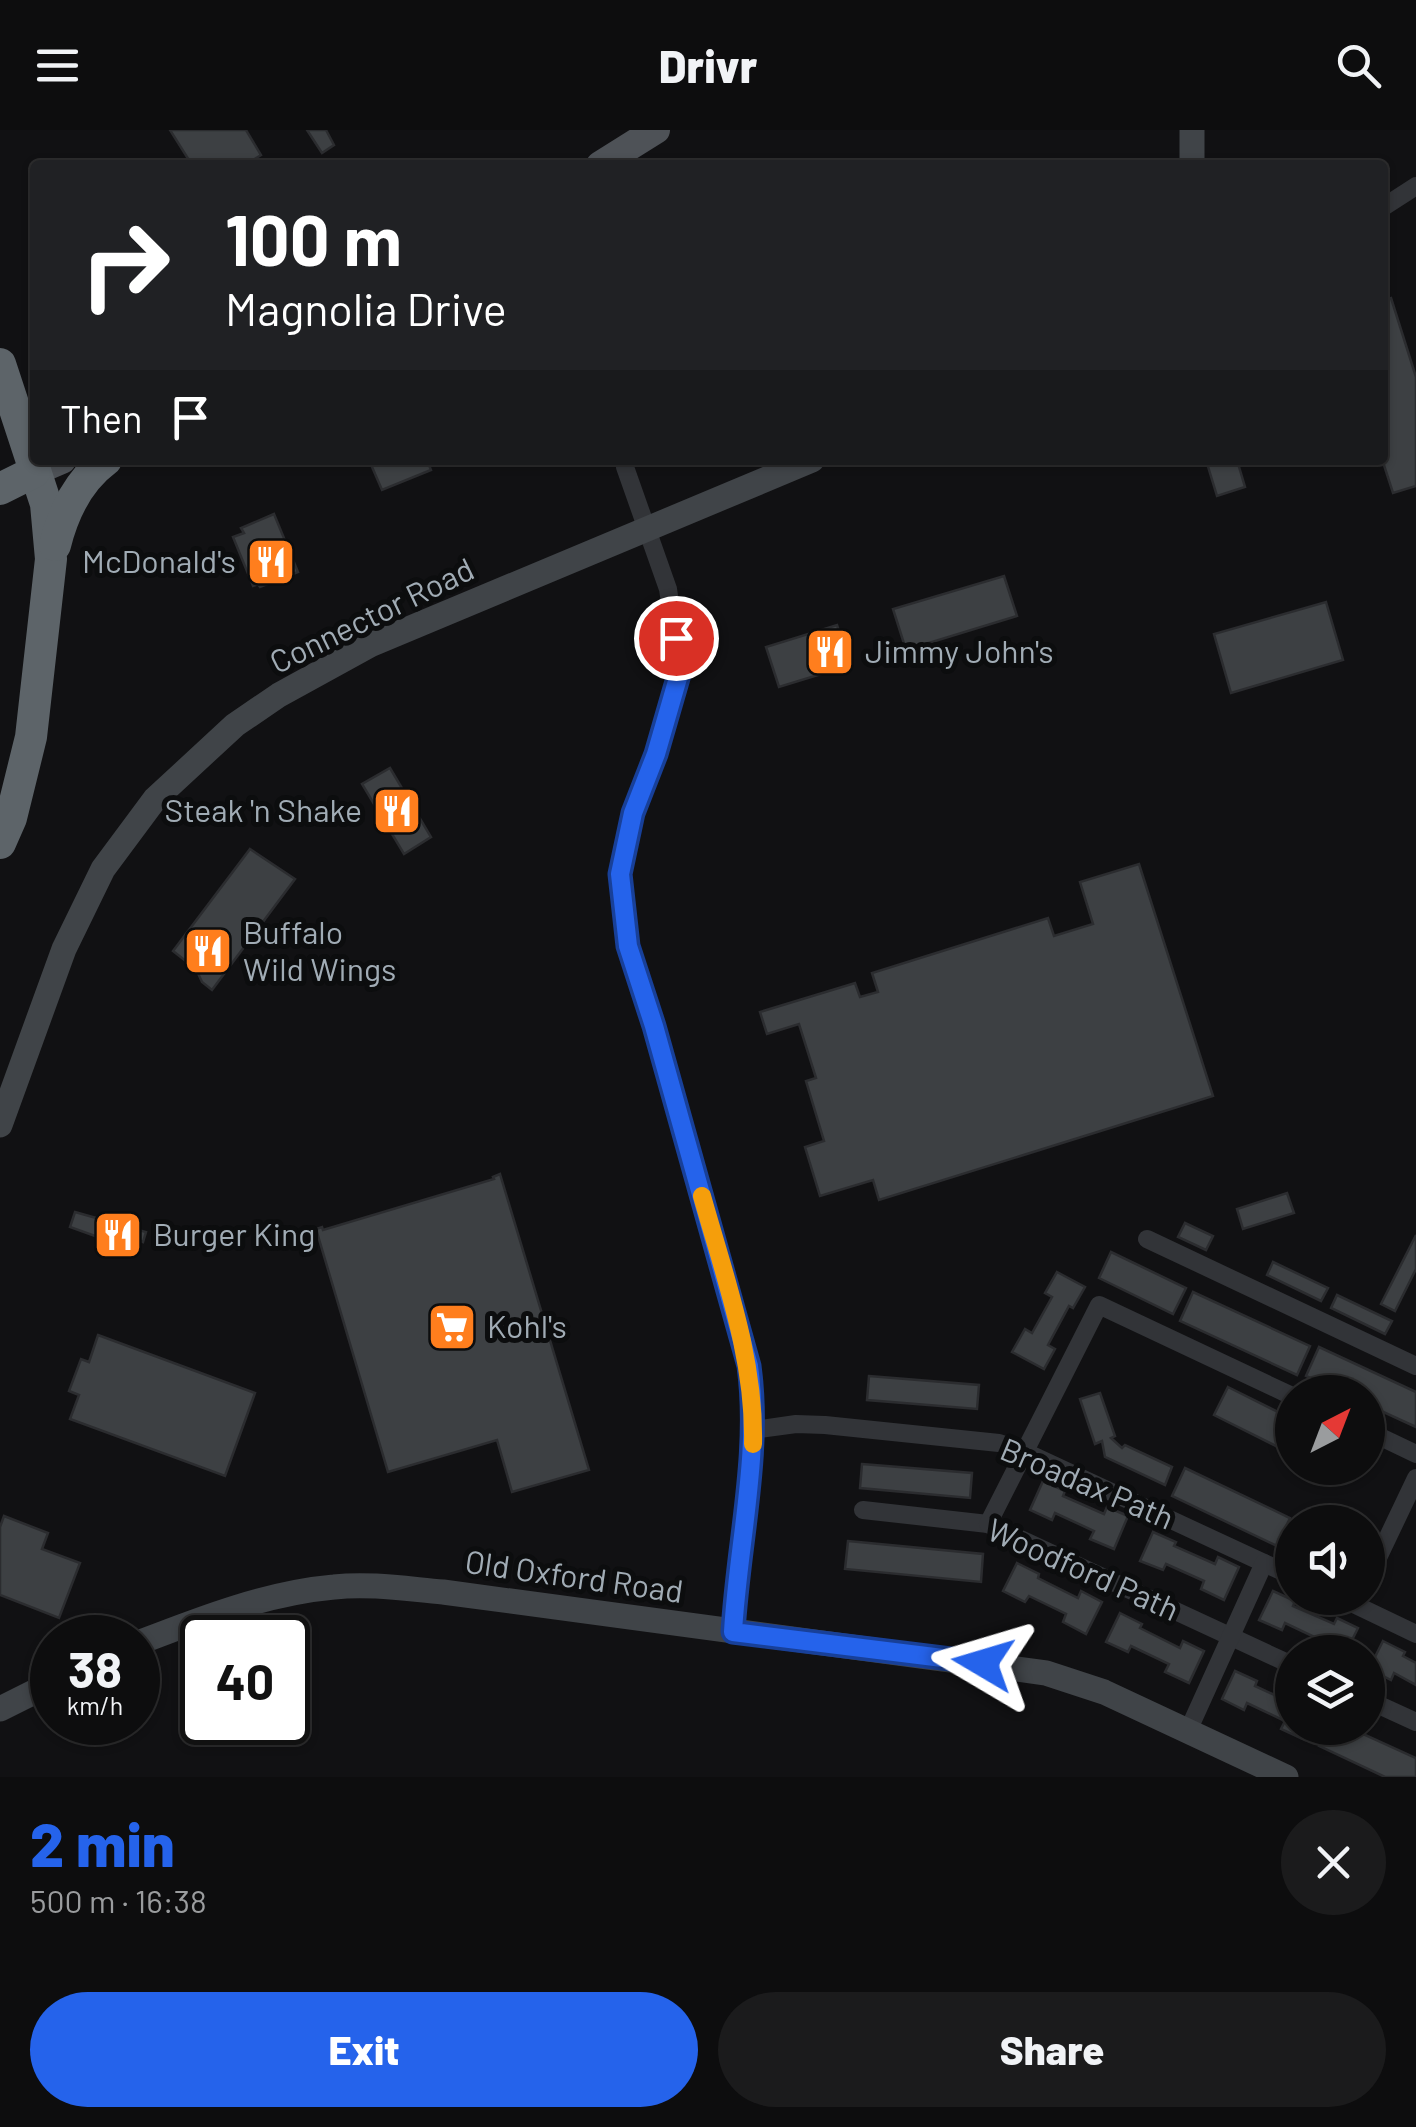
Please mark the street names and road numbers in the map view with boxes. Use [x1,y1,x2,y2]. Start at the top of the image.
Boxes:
street label: Connector Road [263,548,479,680]
street label: Broadax Path [995,1429,1180,1536]
street label: Woodford Path [982,1509,1185,1627]
street label: Old Oxford Road [463,1541,686,1609]

